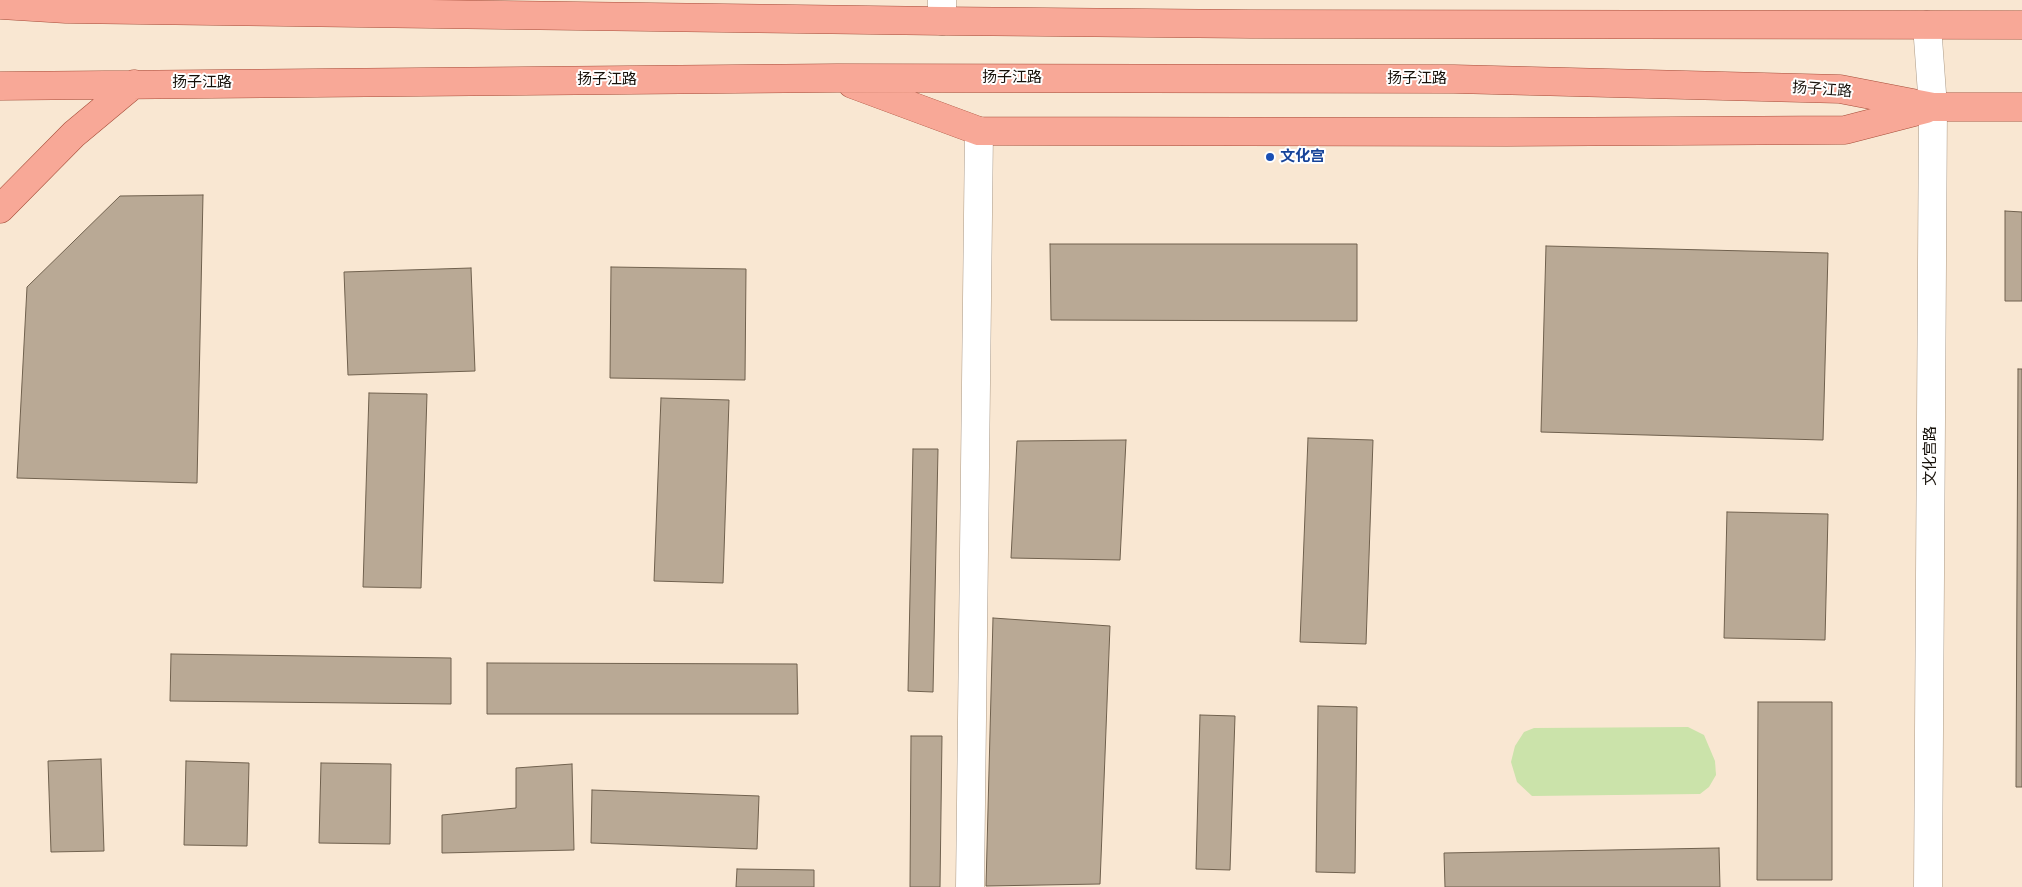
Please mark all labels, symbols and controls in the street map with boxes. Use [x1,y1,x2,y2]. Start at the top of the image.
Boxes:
street label: 扬子江路 [982,69,1042,87]
street label: 扬子江路 [1387,70,1447,88]
street label: 扬子江路 [577,71,637,89]
street label: 扬子江路 [172,74,232,92]
street label: 扬子江路 [1791,79,1853,101]
place label: 文化宫 [1280,148,1325,166]
marker: 文化宫 [1264,151,1276,163]
street label: 文化宫路 [1922,426,1940,486]

